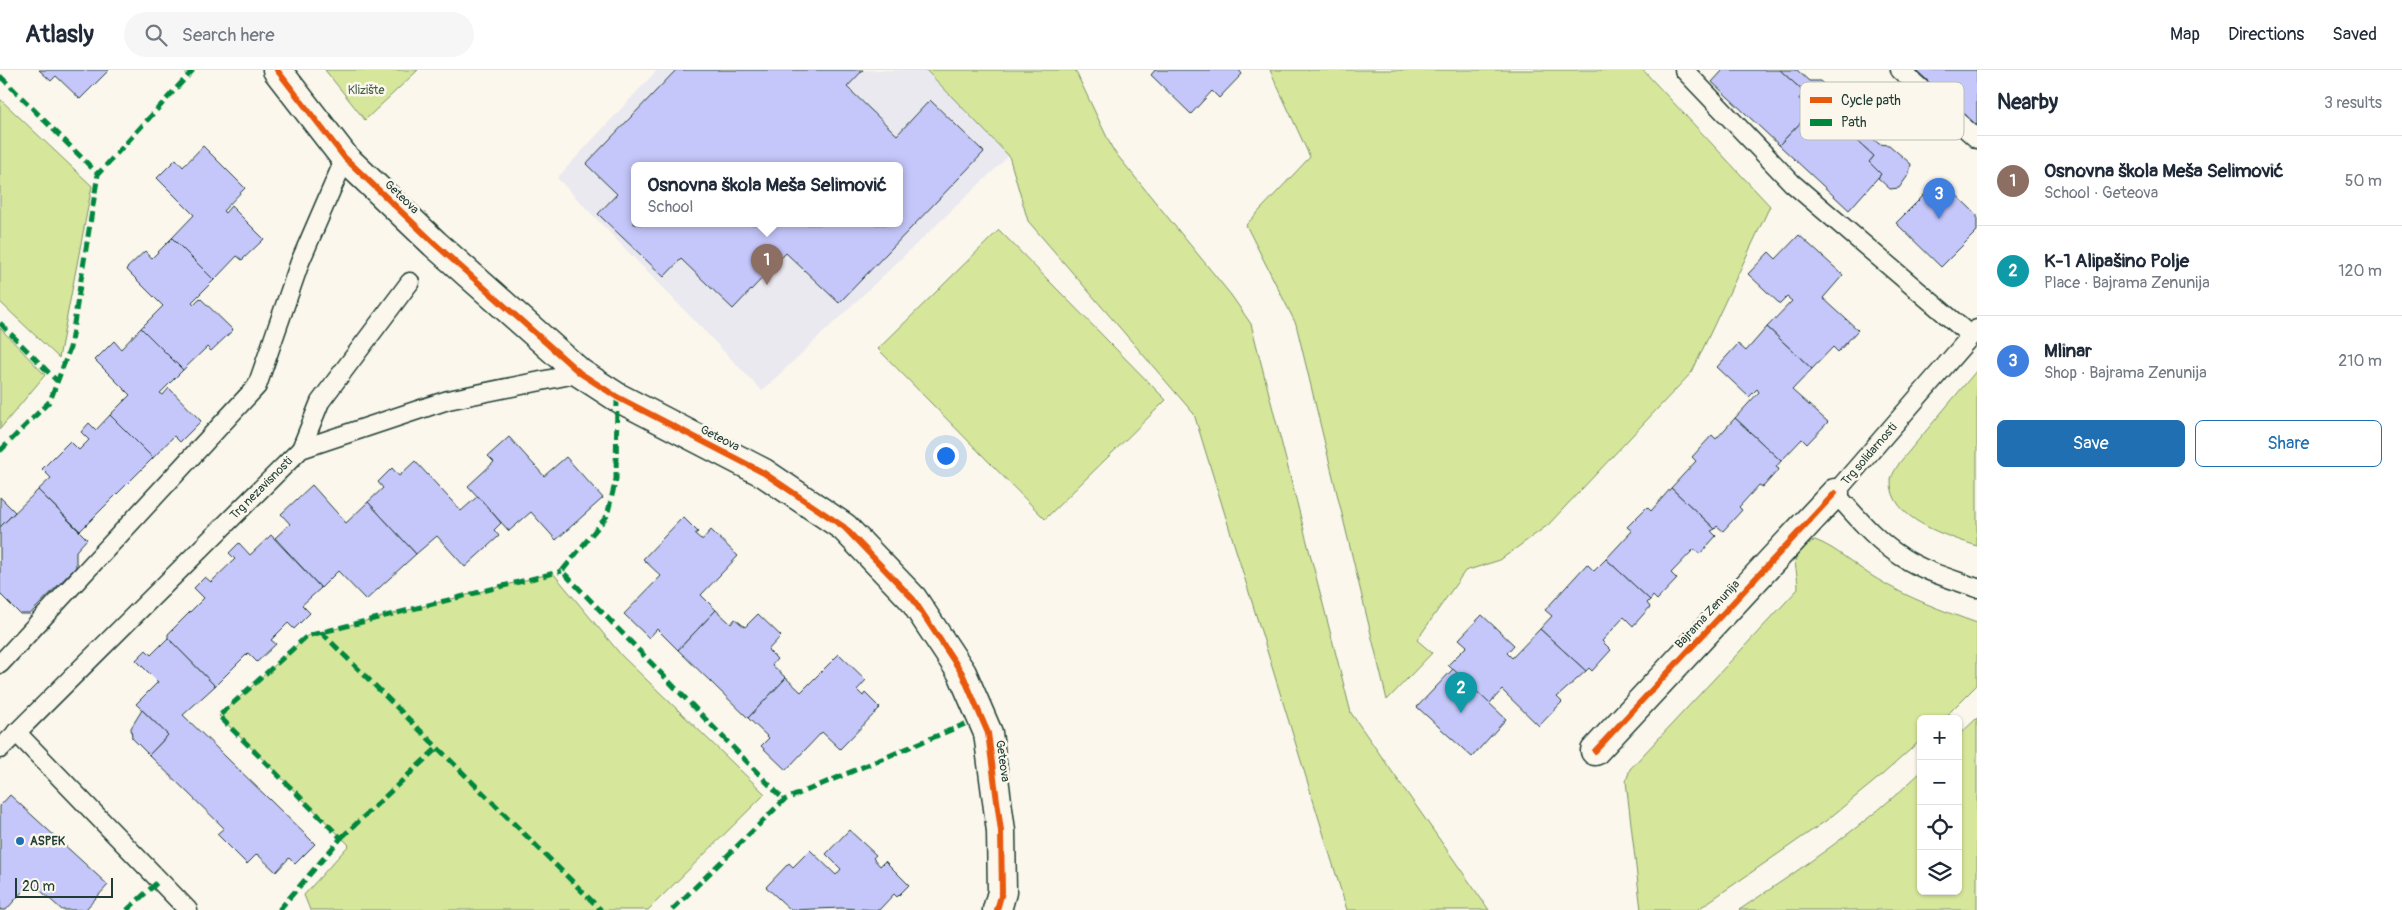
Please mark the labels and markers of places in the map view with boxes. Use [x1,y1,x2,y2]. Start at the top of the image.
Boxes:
pin: 3 [1923,178,1955,219]
pin: 1 [751,244,783,285]
pin: 2 [1445,672,1477,713]
place label: ASPEK [30,834,66,849]
marker: ASPEK [14,835,26,847]

